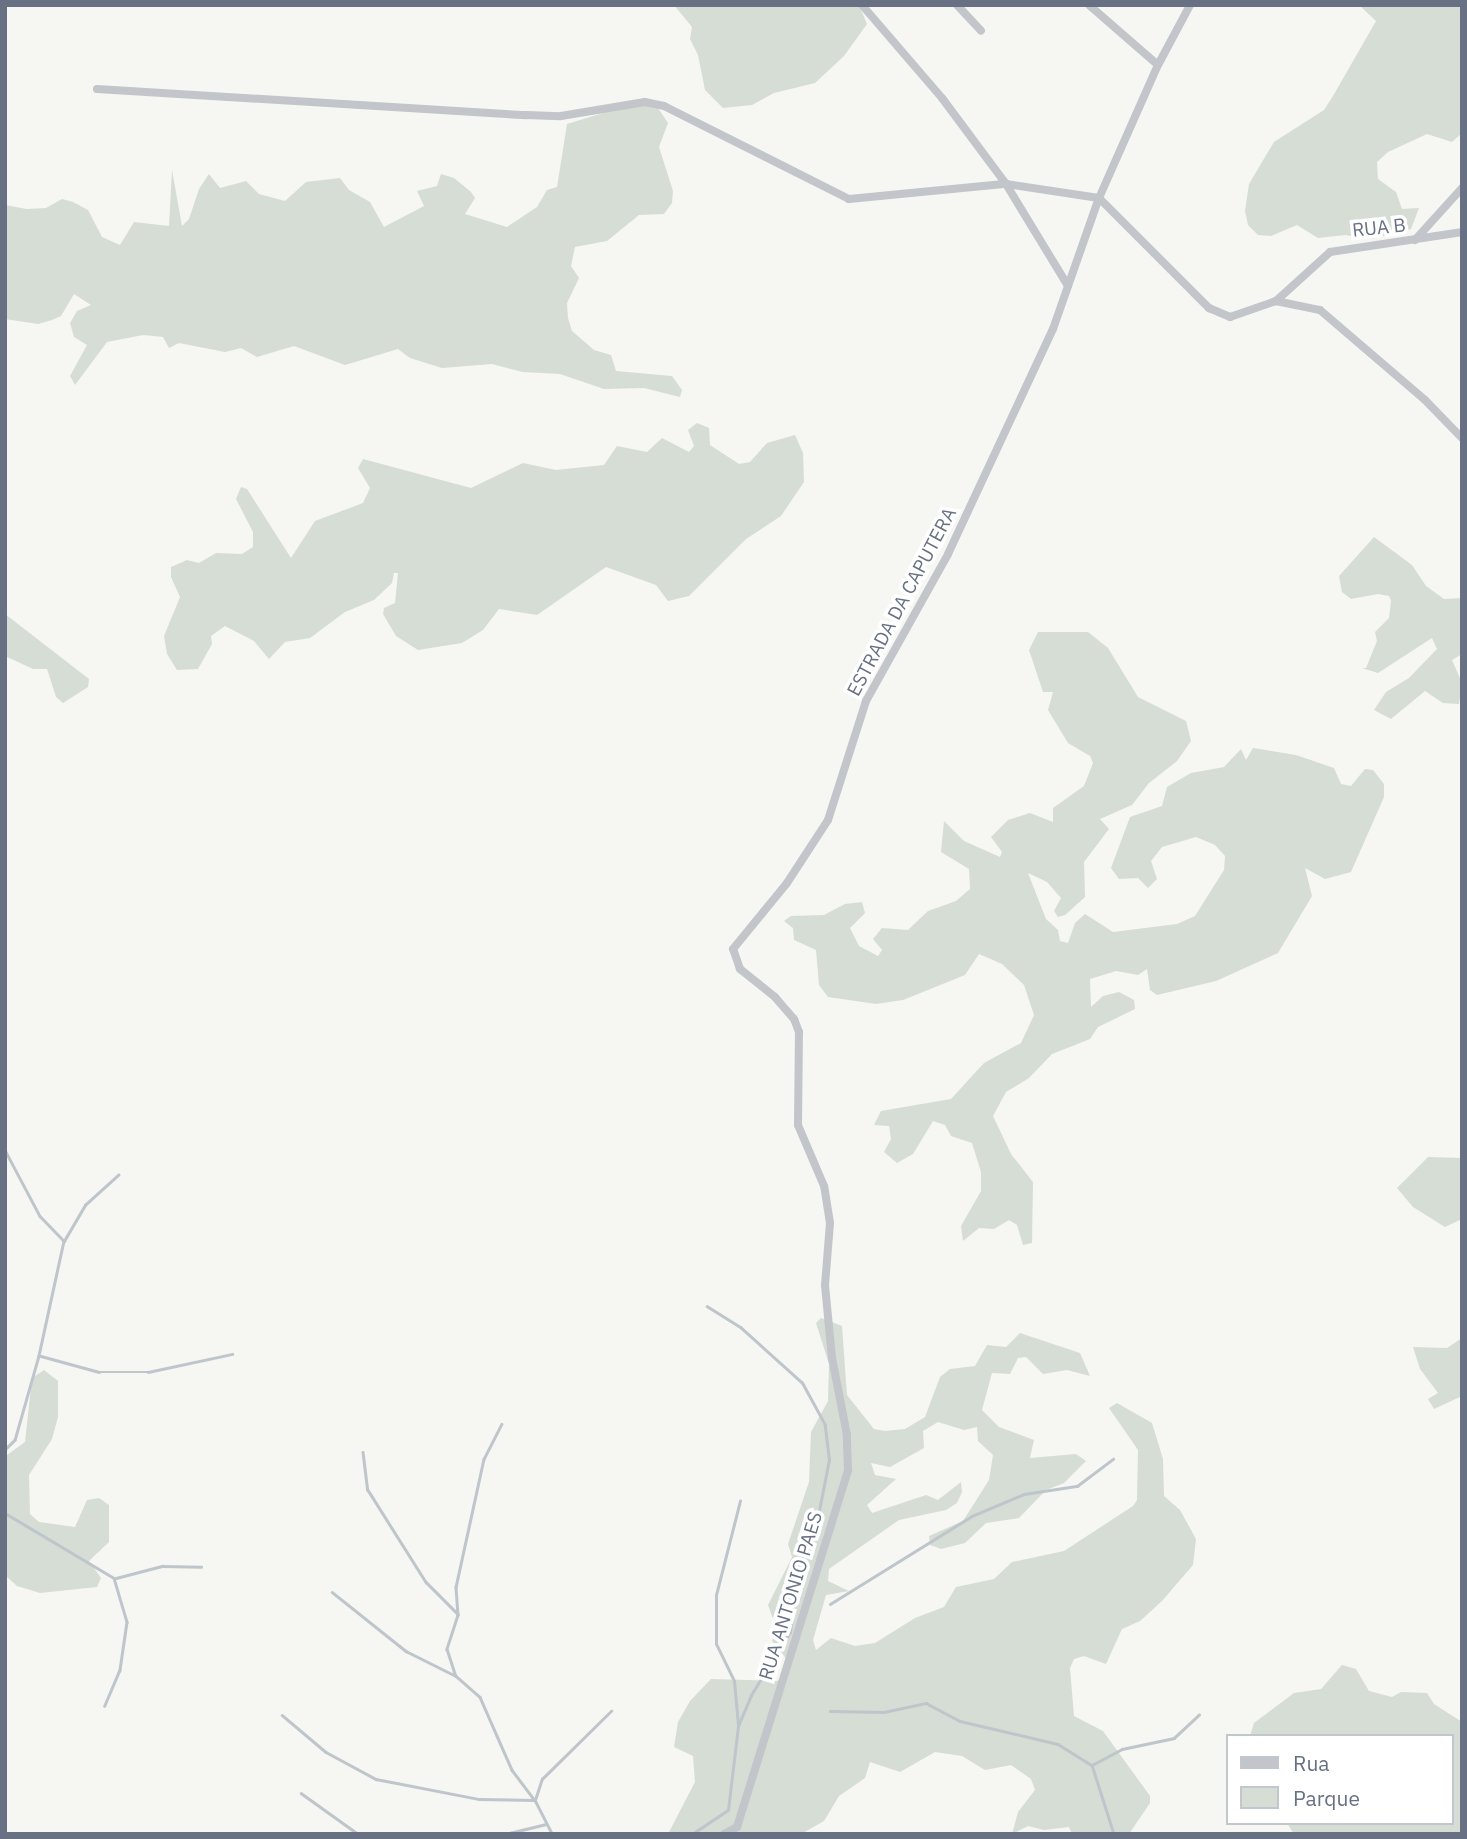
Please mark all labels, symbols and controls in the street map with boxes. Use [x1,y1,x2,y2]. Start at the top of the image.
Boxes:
street label: RUA B [1351,214,1407,242]
street label: ESTRADA DA CAPUTERA [843,504,961,700]
street label: RUA ANTONIO PAES [755,1509,827,1683]
legend [1226,1734,1453,1825]
text: Rua [1293,1749,1330,1777]
text: Parque [1293,1784,1360,1812]

